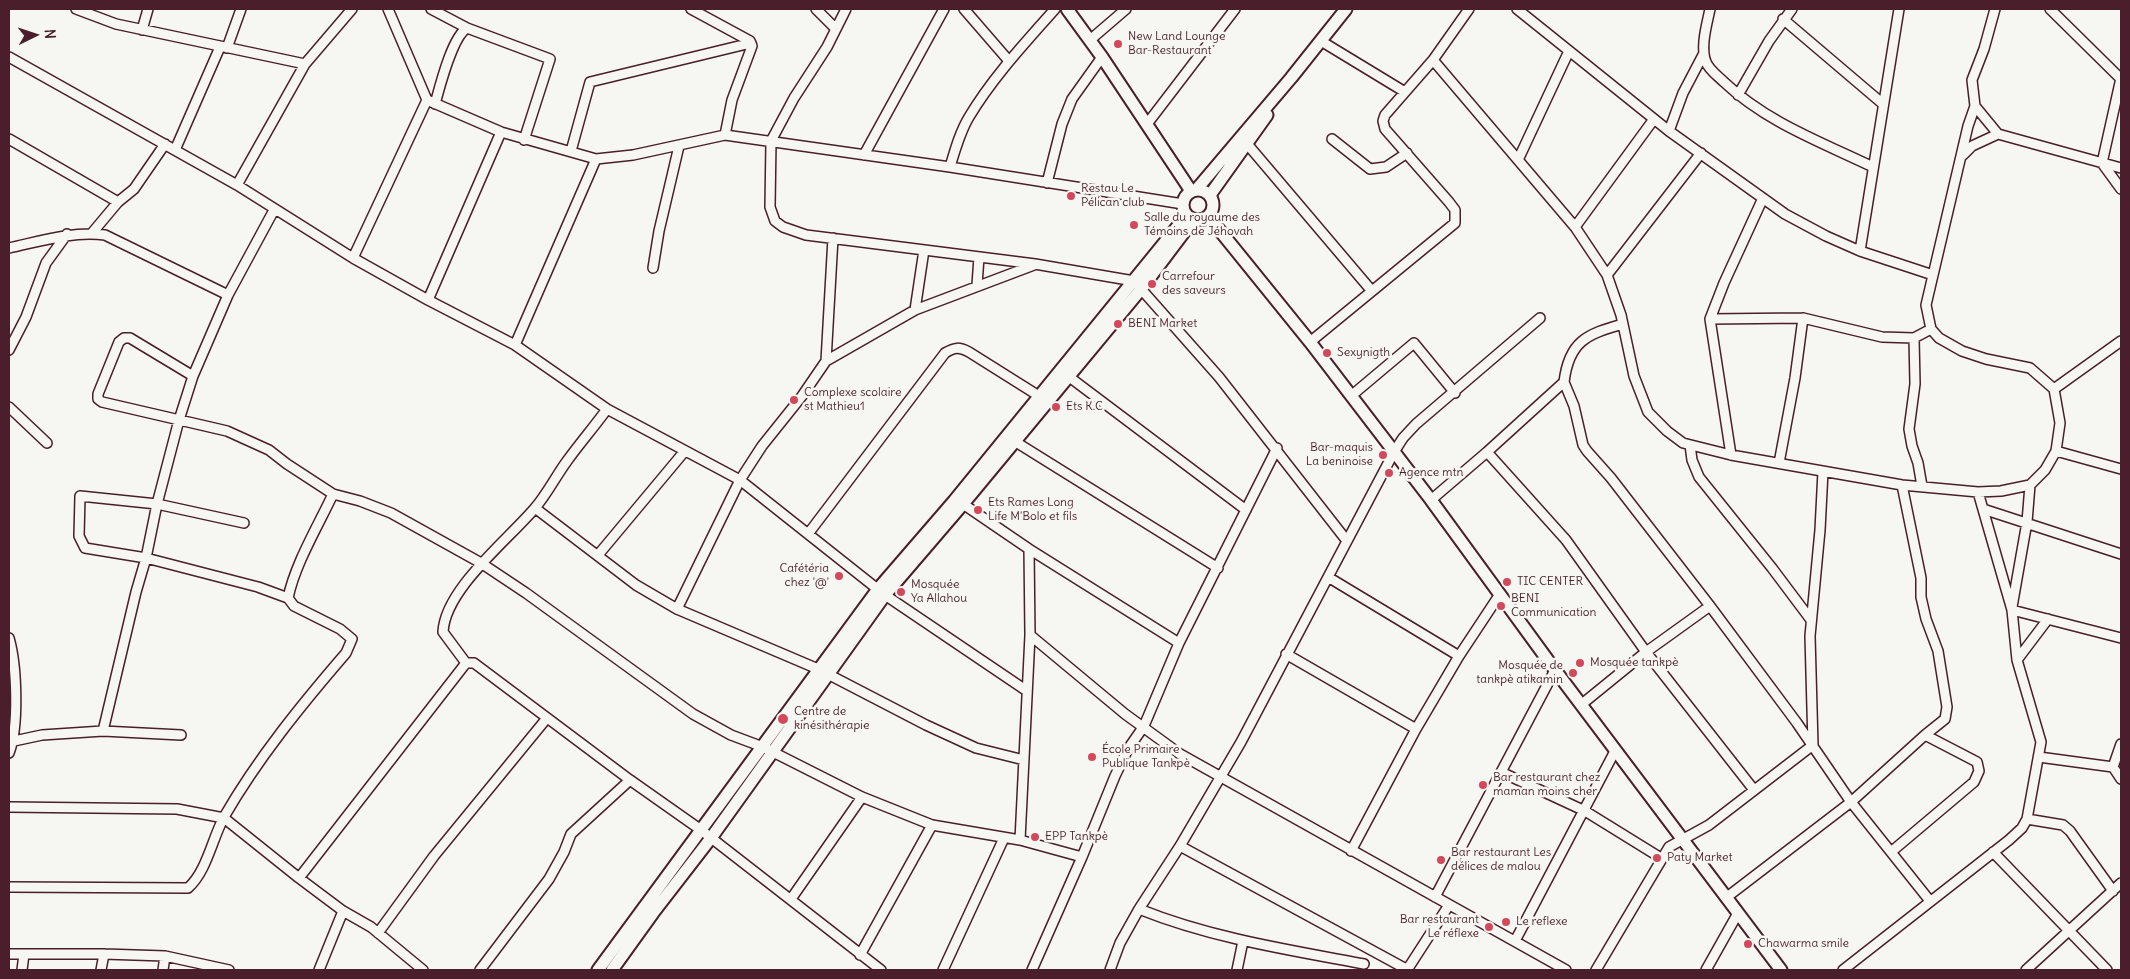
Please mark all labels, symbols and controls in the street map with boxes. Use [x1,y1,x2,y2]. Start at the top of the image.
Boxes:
north arrow [10,10,60,60]
text: N [41,28,59,39]
place label: New Land Lounge Bar-Restaurant [1128,30,1225,58]
marker: New Land Lounge Bar-Restaurant [1112,38,1124,50]
place label: Restau Le Pélican club [1081,182,1145,210]
marker: Restau Le Pélican club [1065,190,1077,202]
place label: Salle du royaume des Témoins de Jéhovah [1144,211,1260,239]
marker: Salle du royaume des Témoins de Jéhovah [1128,219,1140,231]
place label: Carrefour des saveurs [1162,270,1226,298]
marker: Carrefour des saveurs [1146,278,1158,290]
place label: BENI Market [1128,317,1197,331]
marker: BENI Market [1112,318,1124,330]
place label: Sexynigth [1337,346,1390,360]
marker: Sexynigth [1321,347,1333,359]
place label: Complexe scolaire st Mathieu1 [804,386,901,414]
marker: Complexe scolaire st Mathieu1 [788,394,800,406]
place label: Ets K.C [1066,400,1103,414]
marker: Ets K.C [1050,401,1062,413]
place label: Bar-maquis La beninoise [1306,441,1373,469]
marker: Bar-maquis La beninoise [1377,449,1389,461]
place label: Agence mtn [1399,466,1463,480]
marker: Agence mtn [1383,467,1395,479]
place label: Ets Rames Long Life M'Bolo et fils [988,496,1077,524]
marker: Ets Rames Long Life M'Bolo et fils [972,504,984,516]
place label: Cafétéria chez '@' [779,562,829,590]
marker: Cafétéria chez '@' [833,570,845,582]
place label: TIC CENTER [1517,575,1583,589]
marker: TIC CENTER [1501,576,1513,588]
place label: Mosquée Ya Allahou [911,578,967,606]
marker: Mosquée Ya Allahou [895,586,907,598]
place label: BENI Communication [1511,592,1596,620]
marker: BENI Communication [1495,600,1507,612]
place label: Mosquée tankpè [1590,656,1678,670]
marker: Mosquée tankpè [1574,657,1586,669]
place label: Mosquée de tankpè atikamin [1476,659,1563,687]
marker: Mosquée de tankpè atikamin [1567,667,1579,679]
place label: Centre de kinésithérapie [794,705,869,733]
marker: Centre de kinésithérapie [776,712,790,726]
place label: École Primaire Publique Tankpè [1102,743,1190,771]
marker: École Primaire Publique Tankpè [1086,751,1098,763]
place label: Bar restaurant chez maman moins cher [1493,771,1600,799]
marker: Bar restaurant chez maman moins cher [1477,779,1489,791]
place label: EPP Tankpè [1045,830,1108,844]
marker: EPP Tankpè [1029,831,1041,843]
place label: Bar restaurant Les délices de malou [1451,846,1551,874]
place label: Paty Market [1667,851,1732,865]
marker: Paty Market [1651,852,1663,864]
marker: Bar restaurant Les délices de malou [1435,854,1447,866]
place label: Bar restaurant Le réflexe [1400,913,1479,941]
place label: Le reflexe [1516,915,1568,929]
marker: Le reflexe [1500,916,1512,928]
marker: Bar restaurant Le réflexe [1483,921,1495,933]
place label: Chawarma smile [1758,937,1849,951]
marker: Chawarma smile [1742,938,1754,950]

